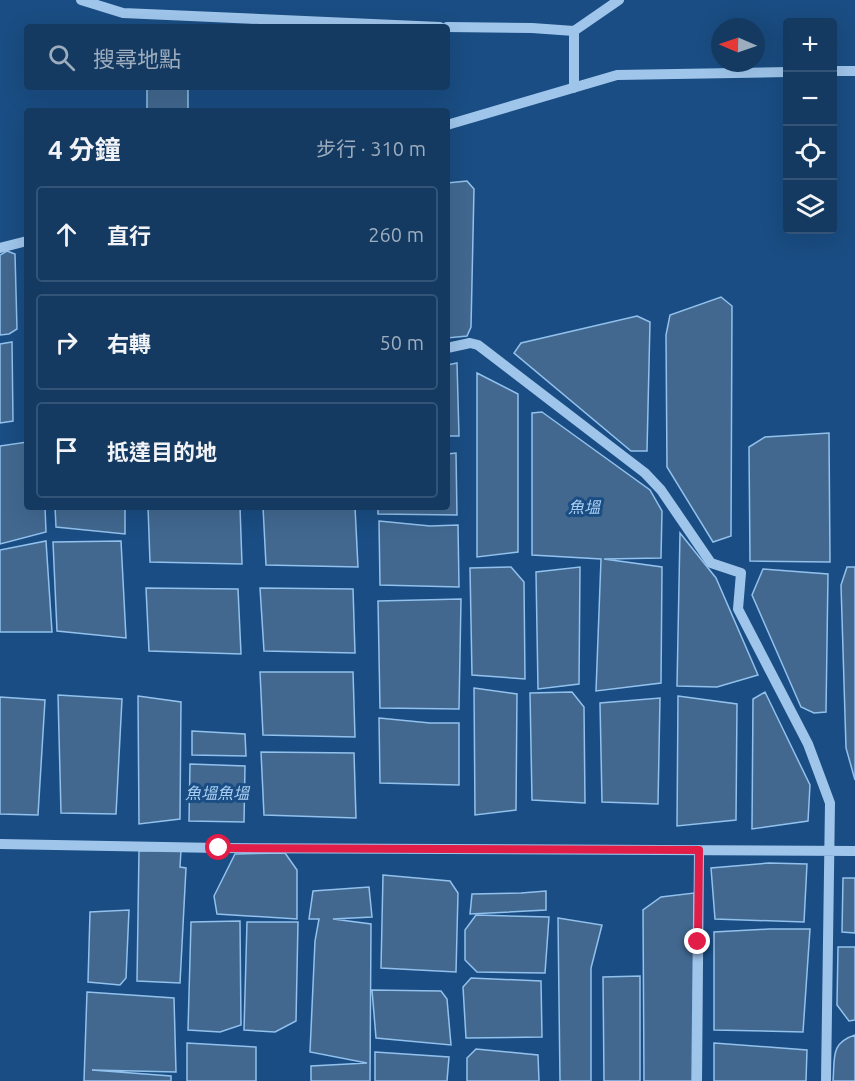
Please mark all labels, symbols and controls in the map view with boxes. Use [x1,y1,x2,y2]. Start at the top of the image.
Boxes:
north arrow [711,18,765,72]
map controls [783,18,837,234]
button: + [783,18,837,72]
search box [24,24,450,90]
icon: search [45,41,78,74]
text: 搜尋地點 [93,46,181,71]
button: − [783,72,837,126]
button: locate [783,126,837,180]
text: 4 分鐘 [48,135,121,164]
text: 步行 · 310 m [316,137,426,160]
button: layers [783,180,837,234]
icon: ahead [50,218,83,251]
text: 直行 [107,223,151,248]
text: 260 m [368,223,424,246]
icon: right [50,326,83,359]
text: 右轉 [107,331,151,356]
text: 50 m [380,331,424,354]
icon: arrive [50,434,83,467]
text: 抵達目的地 [107,439,217,464]
water label: 魚塭 [568,498,602,516]
water label: 魚塭魚塭 [185,784,251,802]
route start [205,834,231,860]
route end [684,928,710,954]

